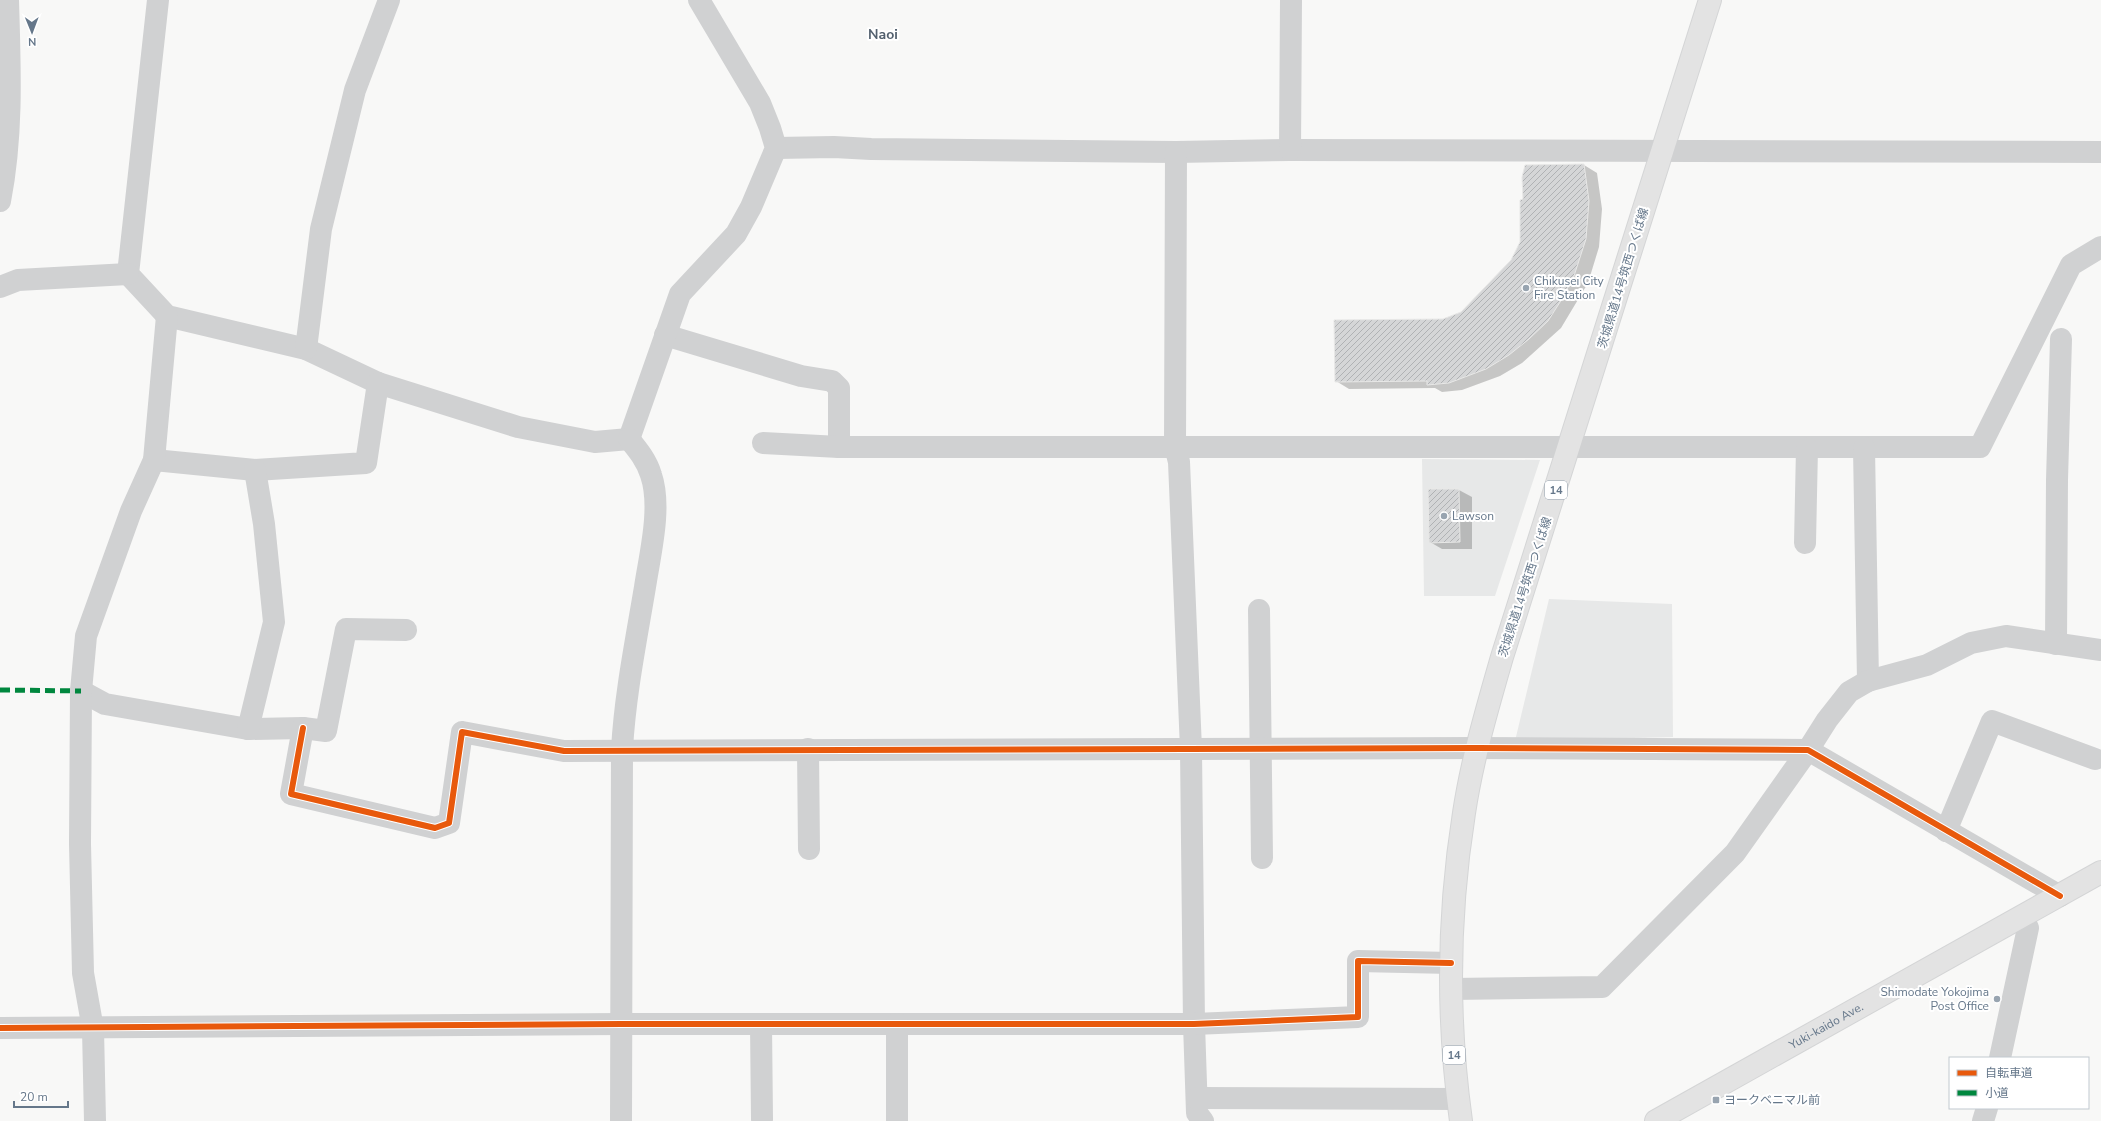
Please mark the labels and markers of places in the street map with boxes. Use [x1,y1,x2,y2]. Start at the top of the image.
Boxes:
place label: Chikusei City Fire Station [1534,273,1605,303]
marker: Chikusei City Fire Station [1521,283,1531,293]
place label: Lawson [1452,508,1494,524]
marker: Lawson [1439,511,1449,521]
place label: Shimodate Yokojima Post Office [1880,984,1989,1014]
marker: Shimodate Yokojima Post Office [1992,994,2002,1004]
place label: ヨークベニマル前 [1724,1092,1820,1108]
marker: ヨークベニマル前 [1711,1095,1721,1105]

